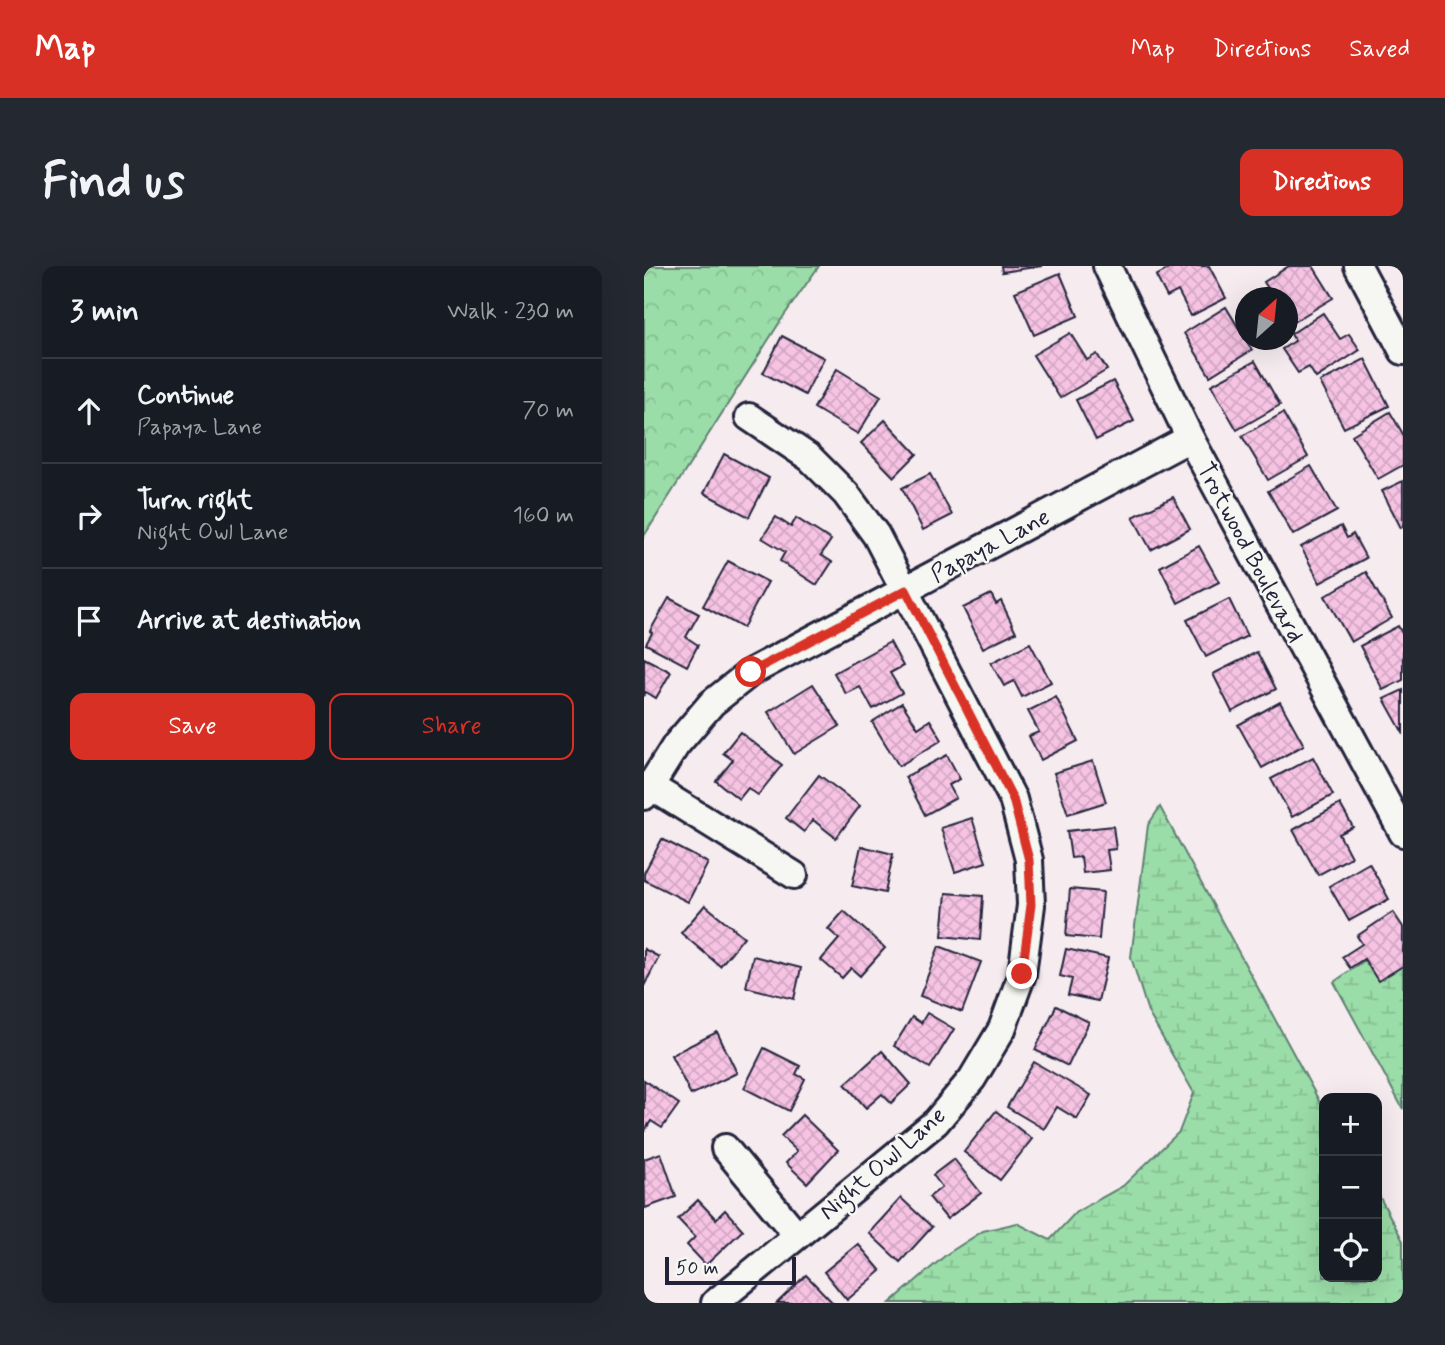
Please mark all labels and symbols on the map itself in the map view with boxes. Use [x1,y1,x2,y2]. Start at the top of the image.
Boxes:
north arrow [1235,287,1298,350]
street label: Trotwood Boulevard [1189,457,1310,648]
street label: Papaya Lane [926,502,1056,591]
route start [735,656,766,687]
route end [1006,958,1037,989]
street label: Night Owl Lane [813,1101,955,1230]
scale bar [665,1254,796,1286]

